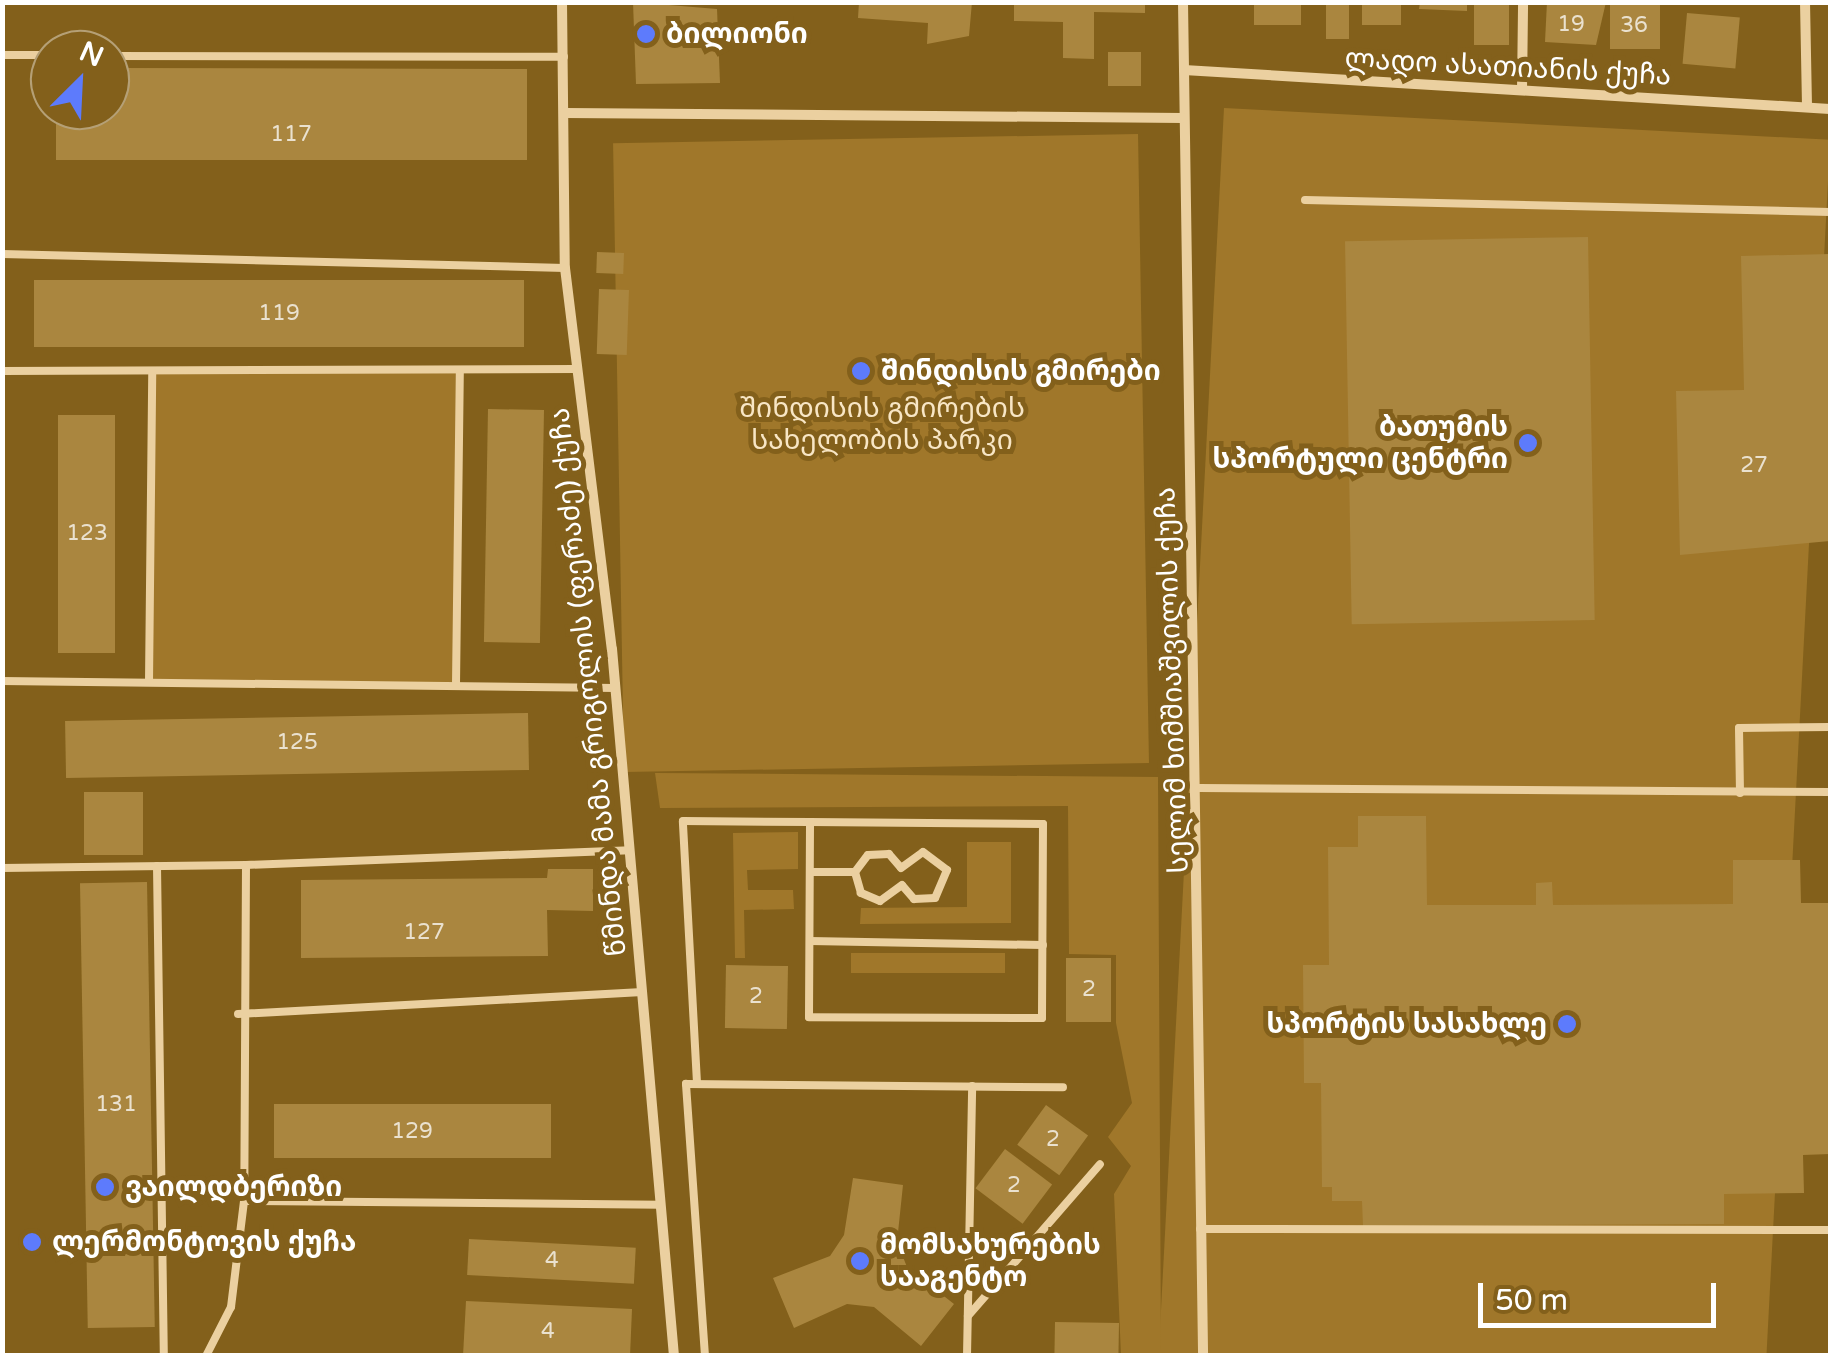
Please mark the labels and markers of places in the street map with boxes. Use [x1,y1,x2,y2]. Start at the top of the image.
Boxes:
place label: ბილიონი [666,17,808,51]
marker: ბილიონი [635,23,657,45]
place label: შინდისის გმირები [881,354,1161,388]
marker: შინდისის გმირები [850,360,872,382]
place label: ბათუმის სპორტული ცენტრი [1213,410,1508,476]
marker: ბათუმის სპორტული ცენტრი [1517,432,1539,454]
place label: სპორტის სასახლე [1266,1007,1547,1041]
marker: სპორტის სასახლე [1556,1013,1578,1035]
place label: ვაილდბერიზი [125,1170,342,1204]
marker: ვაილდბერიზი [94,1176,116,1198]
place label: ლერმონტოვის ქუჩა [52,1225,356,1259]
place label: მომსახურების სააგენტო [880,1228,1101,1294]
marker: ლერმონტოვის ქუჩა [21,1231,43,1253]
marker: მომსახურების სააგენტო [849,1250,871,1272]

